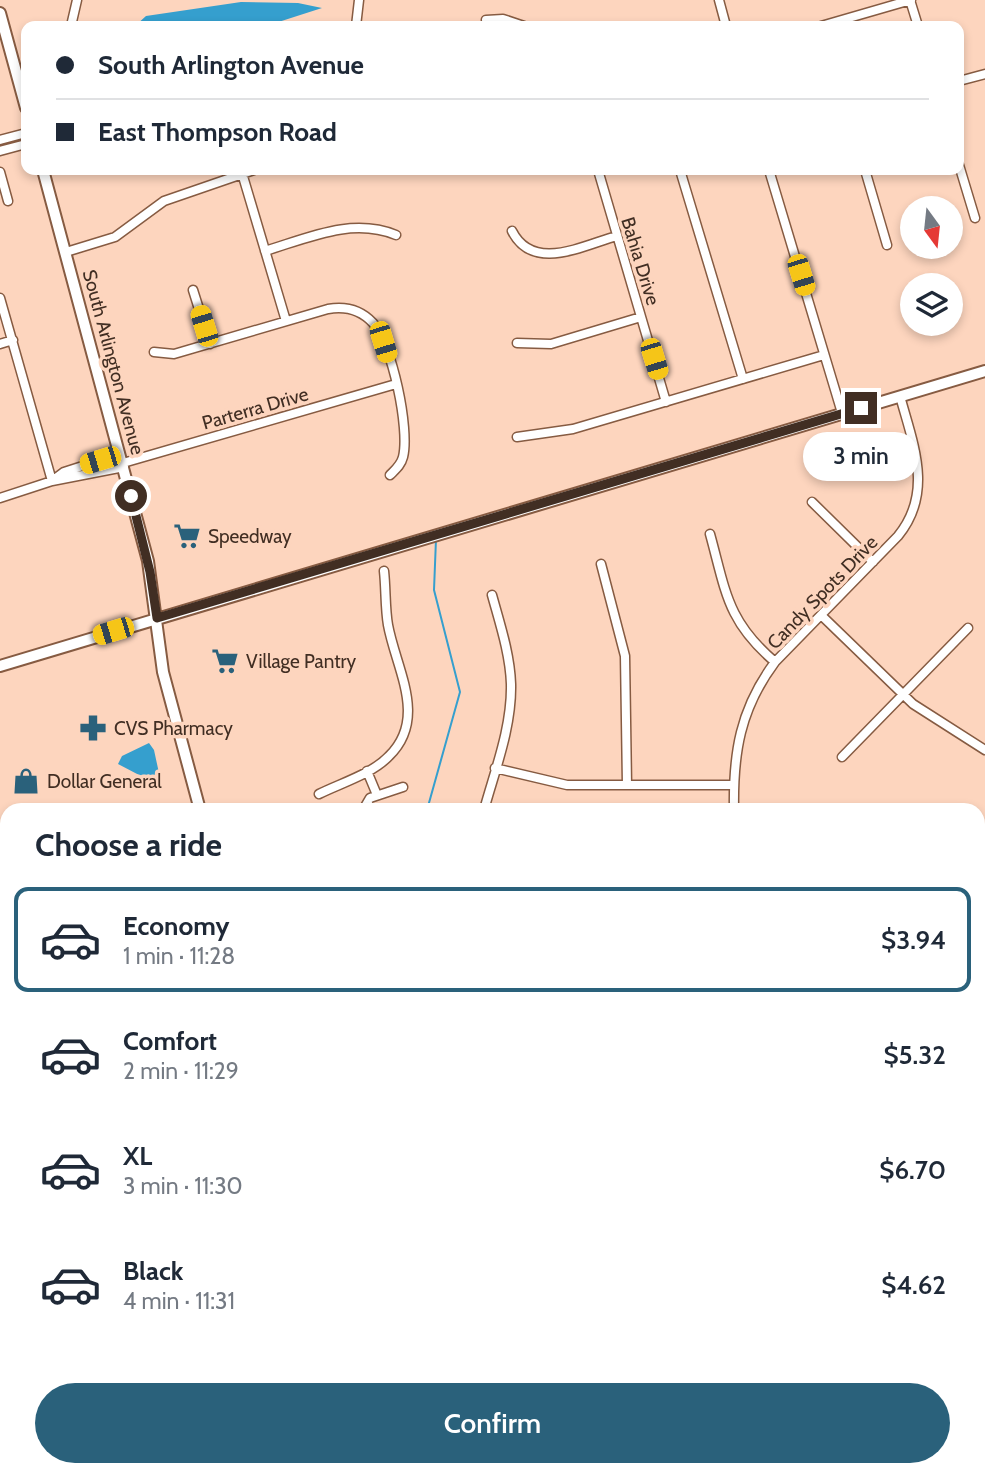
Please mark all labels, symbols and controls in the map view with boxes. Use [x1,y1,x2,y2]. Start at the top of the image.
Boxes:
text: South Arlington Avenue [98,49,364,81]
text: East Thompson Road [98,116,337,148]
north arrow [900,196,962,259]
map controls [900,196,963,336]
street label: Bahia Drive [616,214,665,308]
car [785,252,818,298]
street label: South Arlington Avenue [78,267,149,457]
button: layers [900,273,963,336]
car [188,303,221,349]
car [367,319,400,365]
car [638,336,671,382]
street label: Parterra Drive [199,382,311,435]
route end [845,392,877,424]
callout: 3 min [803,432,919,481]
text: 3 min [833,442,889,470]
car [77,444,124,476]
route start [115,480,147,512]
supermarket icon: Speedway [172,521,202,551]
place label: Speedway [208,525,292,548]
street label: Candy Spots Drive [762,531,883,654]
car [90,615,137,647]
supermarket icon: Village Pantry [210,646,240,676]
place label: Village Pantry [246,650,357,673]
pharmacy icon: CVS Pharmacy [78,713,108,743]
place label: CVS Pharmacy [114,717,233,740]
shop icon: Dollar General [11,766,41,796]
place label: Dollar General [47,770,162,793]
text: Choose a ride [35,825,222,864]
icon: car [39,908,102,971]
text: Economy [123,910,229,942]
text: $3.94 [881,924,946,956]
text: 1 min · 11:28 [123,942,235,970]
icon: car [39,1023,102,1086]
text: Comfort [123,1025,217,1057]
text: $5.32 [884,1039,946,1071]
text: 2 min · 11:29 [123,1057,239,1085]
icon: car [39,1138,102,1201]
text: XL [123,1140,152,1172]
text: $6.70 [879,1154,946,1186]
text: 3 min · 11:30 [123,1172,243,1200]
icon: car [39,1253,102,1316]
text: Black [123,1255,183,1287]
text: $4.62 [881,1269,946,1301]
text: 4 min · 11:31 [123,1287,235,1315]
button: Confirm [35,1383,950,1463]

